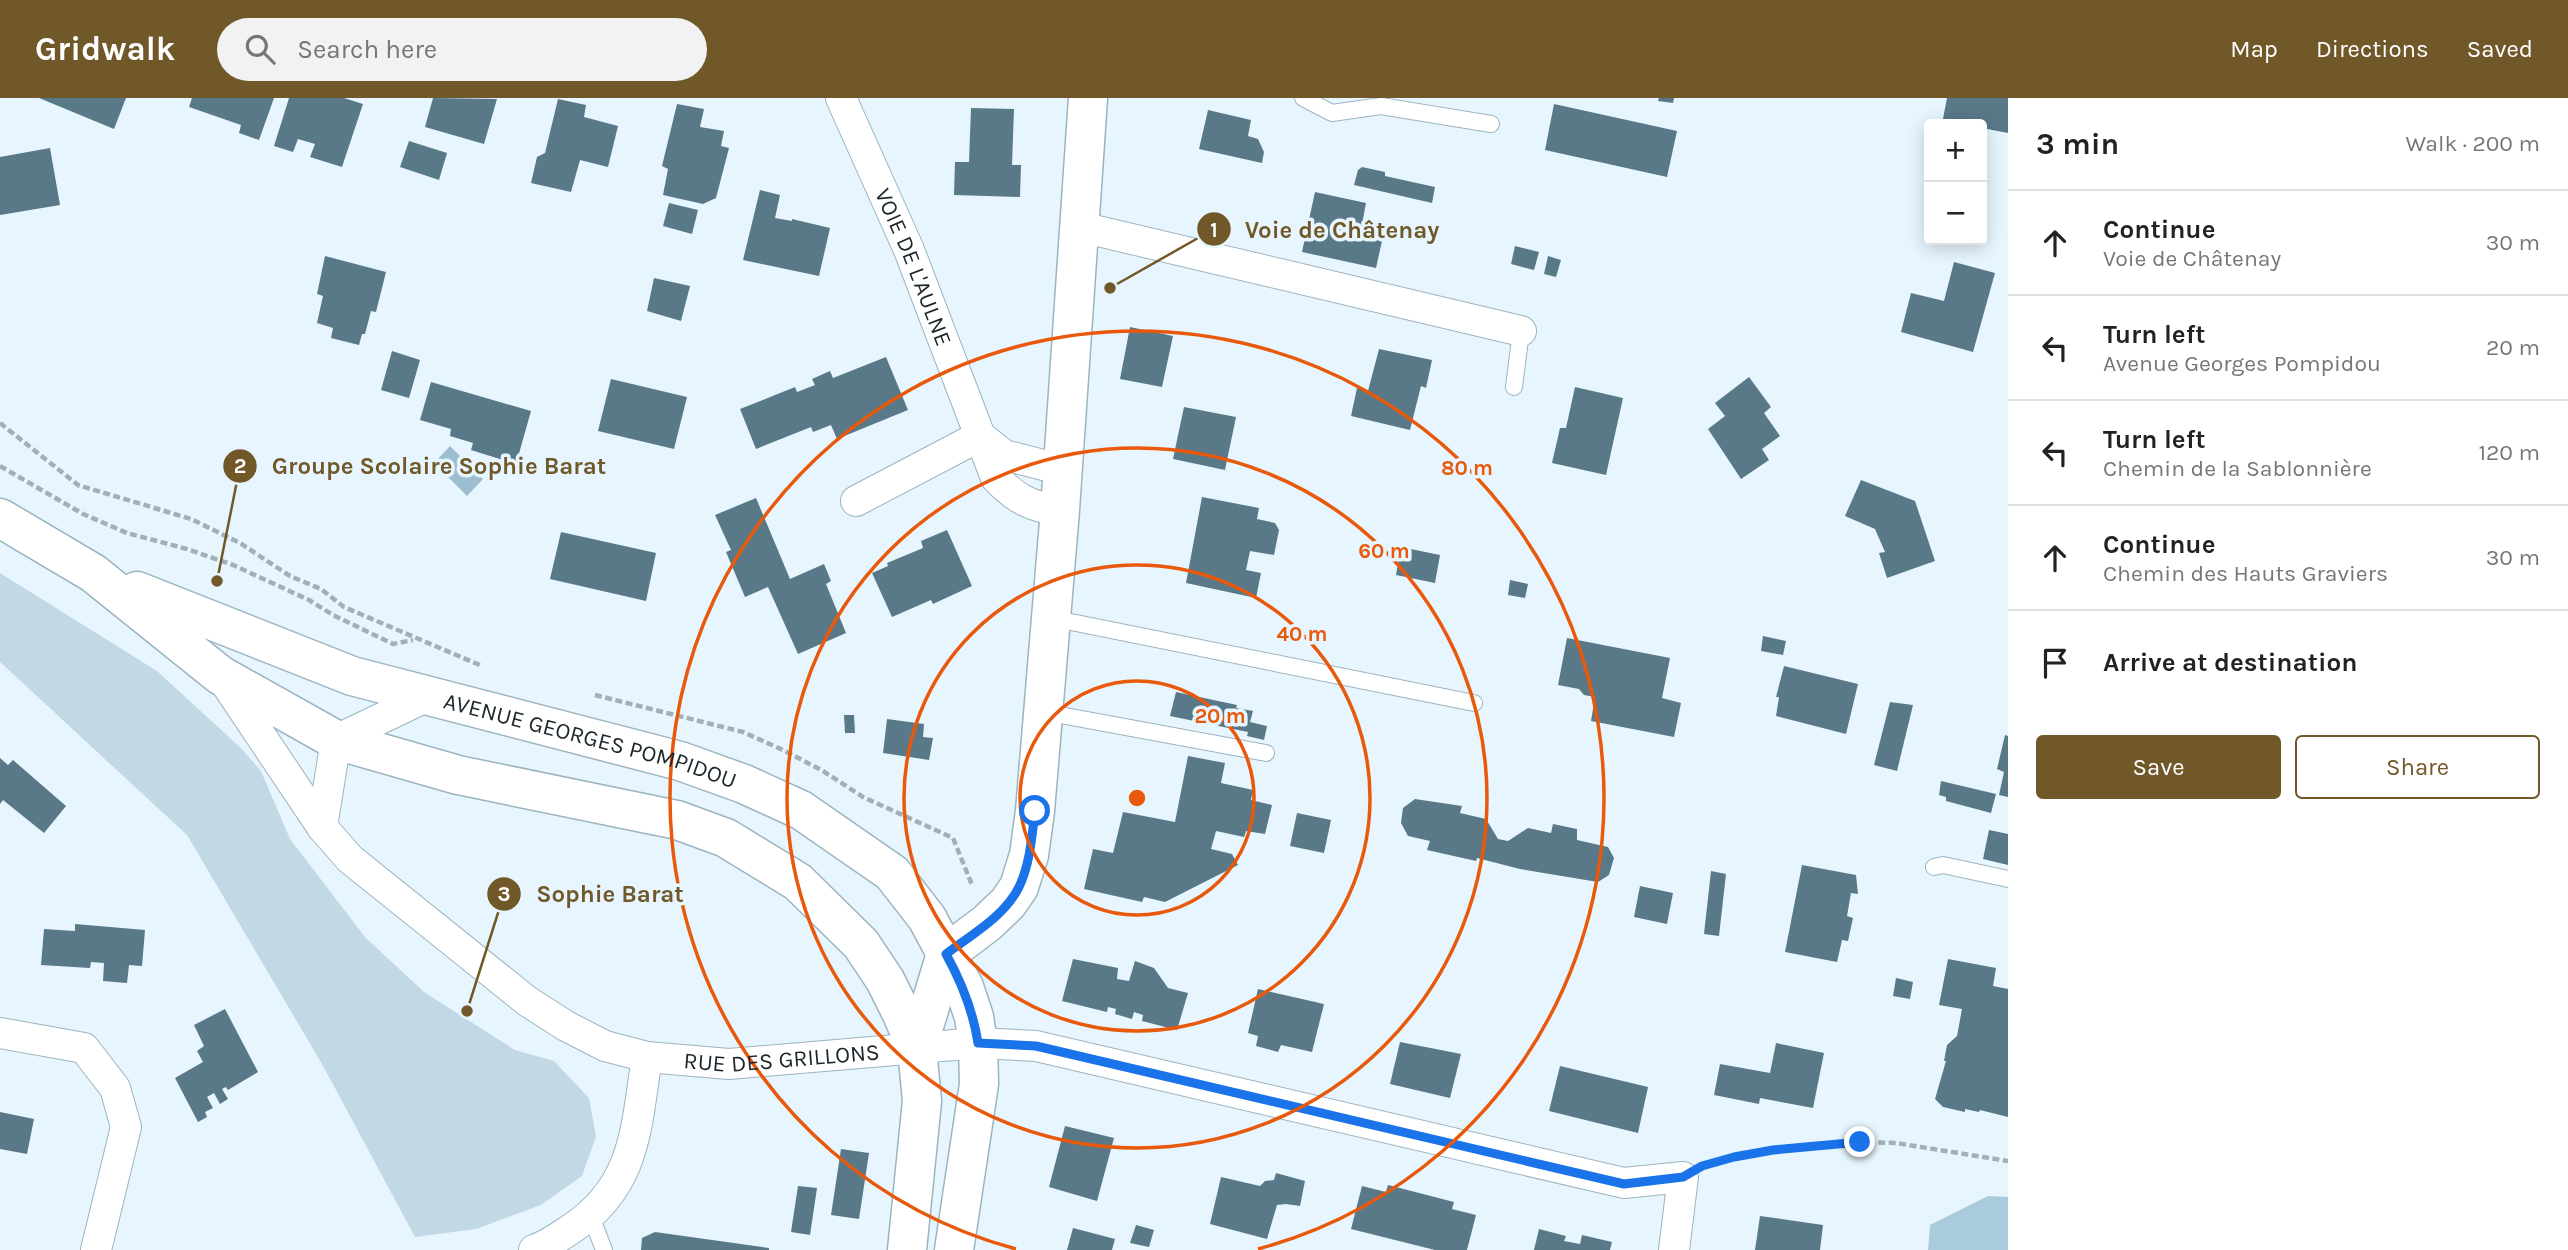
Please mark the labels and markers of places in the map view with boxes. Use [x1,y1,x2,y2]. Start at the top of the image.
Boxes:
callout: Voie de Châtenay [1196,207,1454,252]
callout: Groupe Scolaire Sophie Barat [223,443,620,488]
centre of rings [1125,786,1149,810]
callout: Sophie Barat [487,871,698,916]

